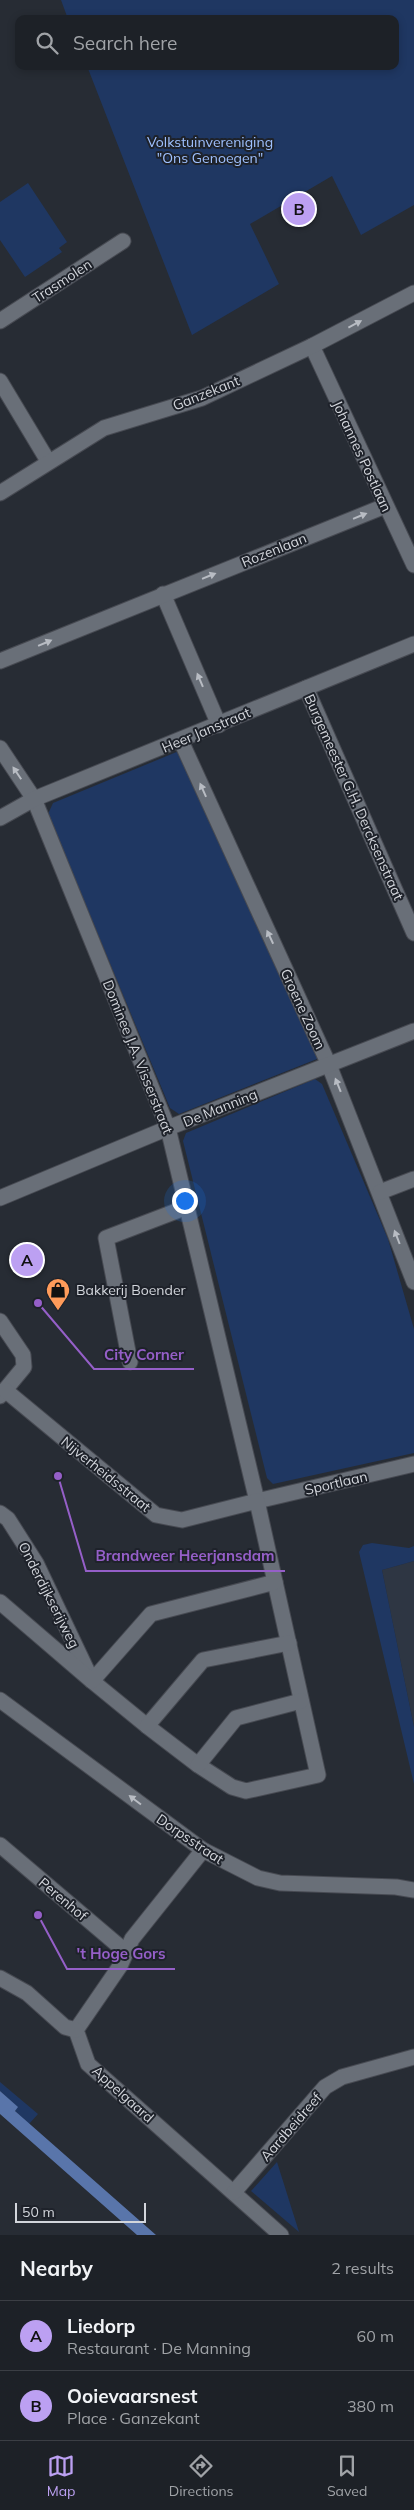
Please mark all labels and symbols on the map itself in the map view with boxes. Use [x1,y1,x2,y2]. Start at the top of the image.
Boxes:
park label: Volkstuinvereniging "Ons Genoegen" [147,133,273,167]
pin: B [283,190,315,228]
street label: Trasmolen [29,255,95,307]
one-way arrow [348,320,363,328]
street label: Ganzekant [170,371,242,414]
street label: Johannes Postlaan [328,397,396,515]
one-way arrow [353,512,368,520]
street label: Rozenlaan [239,529,309,571]
one-way arrow [202,571,216,579]
one-way arrow [38,638,52,646]
one-way arrow [196,672,204,687]
street label: Burgemeester G.H. Dercksenstraat [300,691,408,903]
street label: Heer Janstraat [159,703,253,757]
one-way arrow [12,767,22,780]
one-way arrow [198,782,207,797]
one-way arrow [266,930,274,945]
street label: Groene Zoom [277,966,329,1052]
street label: Dominee J.A. Visserstraat [99,977,177,1137]
one-way arrow [333,1078,341,1092]
street label: De Manning [180,1085,260,1131]
your location [172,1188,198,1214]
one-way arrow [393,1229,400,1244]
pin: A [11,1241,43,1279]
shop icon: Bakkerij Boender [45,1277,71,1311]
place label: Bakkerij Boender [76,1281,187,1299]
callout: City Corner [94,1339,194,1369]
text: City Corner [104,1345,184,1364]
street label: Nijverheidsstraat [58,1432,155,1516]
street label: Sportlaan [303,1467,369,1499]
street label: Onderdijkserijweg [15,1539,83,1651]
callout: Brandweer Heerjansdam [86,1541,285,1571]
text: Brandweer Heerjansdam [95,1546,275,1565]
one-way arrow [128,1795,142,1805]
street label: Dorpsstraat [153,1810,227,1868]
street label: Perenhof [35,1873,91,1925]
callout: 't Hoge Gors [67,1939,175,1969]
text: 't Hoge Gors [77,1944,165,1963]
street label: Appelgaard [88,2062,158,2126]
street label: Aardbeidreef [256,2089,326,2165]
scale bar [15,2200,146,2223]

